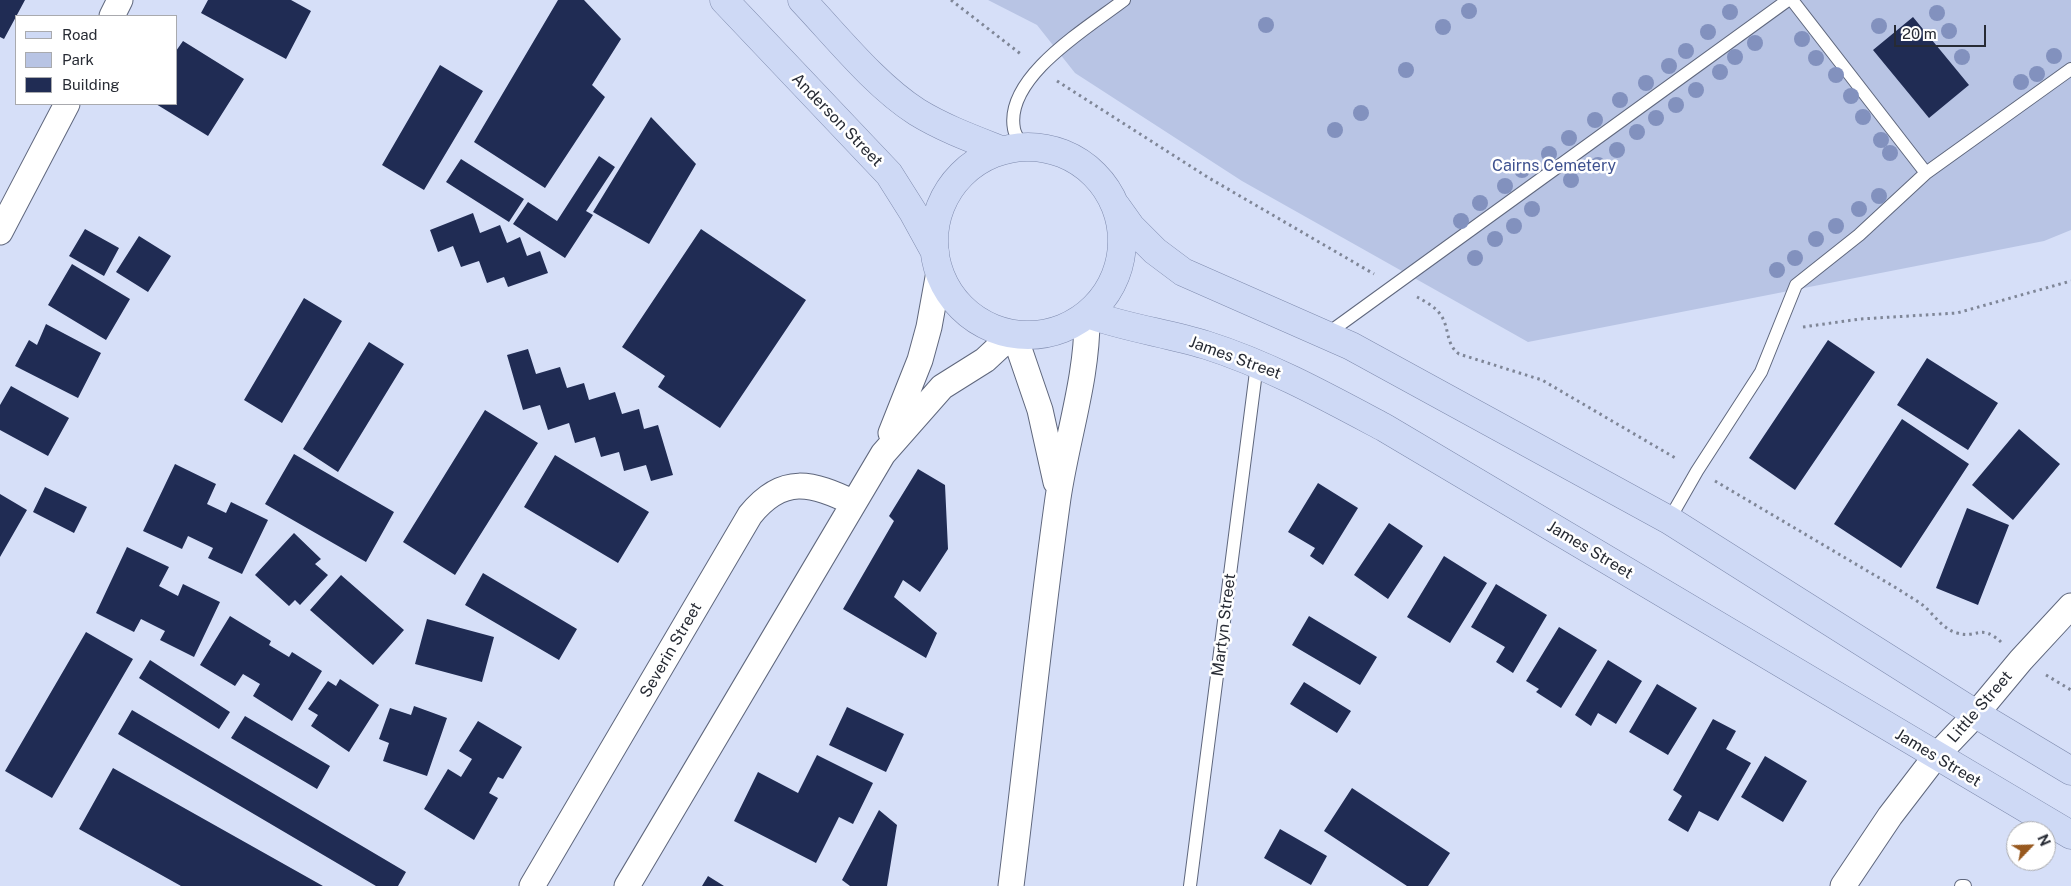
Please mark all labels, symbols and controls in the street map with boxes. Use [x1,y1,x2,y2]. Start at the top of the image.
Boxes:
legend [15,15,178,105]
scale bar [1896,15,1988,47]
text: 20 m [1902,25,1937,42]
text: Road [62,26,98,43]
text: Park [62,51,94,68]
street label: Anderson Street [788,69,886,171]
text: Building [62,76,120,93]
park label: Cairns Cemetery [1492,156,1616,176]
street label: James Street [1186,332,1284,384]
street label: James Street [1544,517,1636,583]
street label: Martyn Street [1208,572,1240,678]
street label: Severin Street [636,599,706,701]
street label: Little Street [1944,667,2016,747]
street label: James Street [1892,725,1984,791]
north arrow [2006,821,2056,871]
text: N [2034,832,2053,849]

